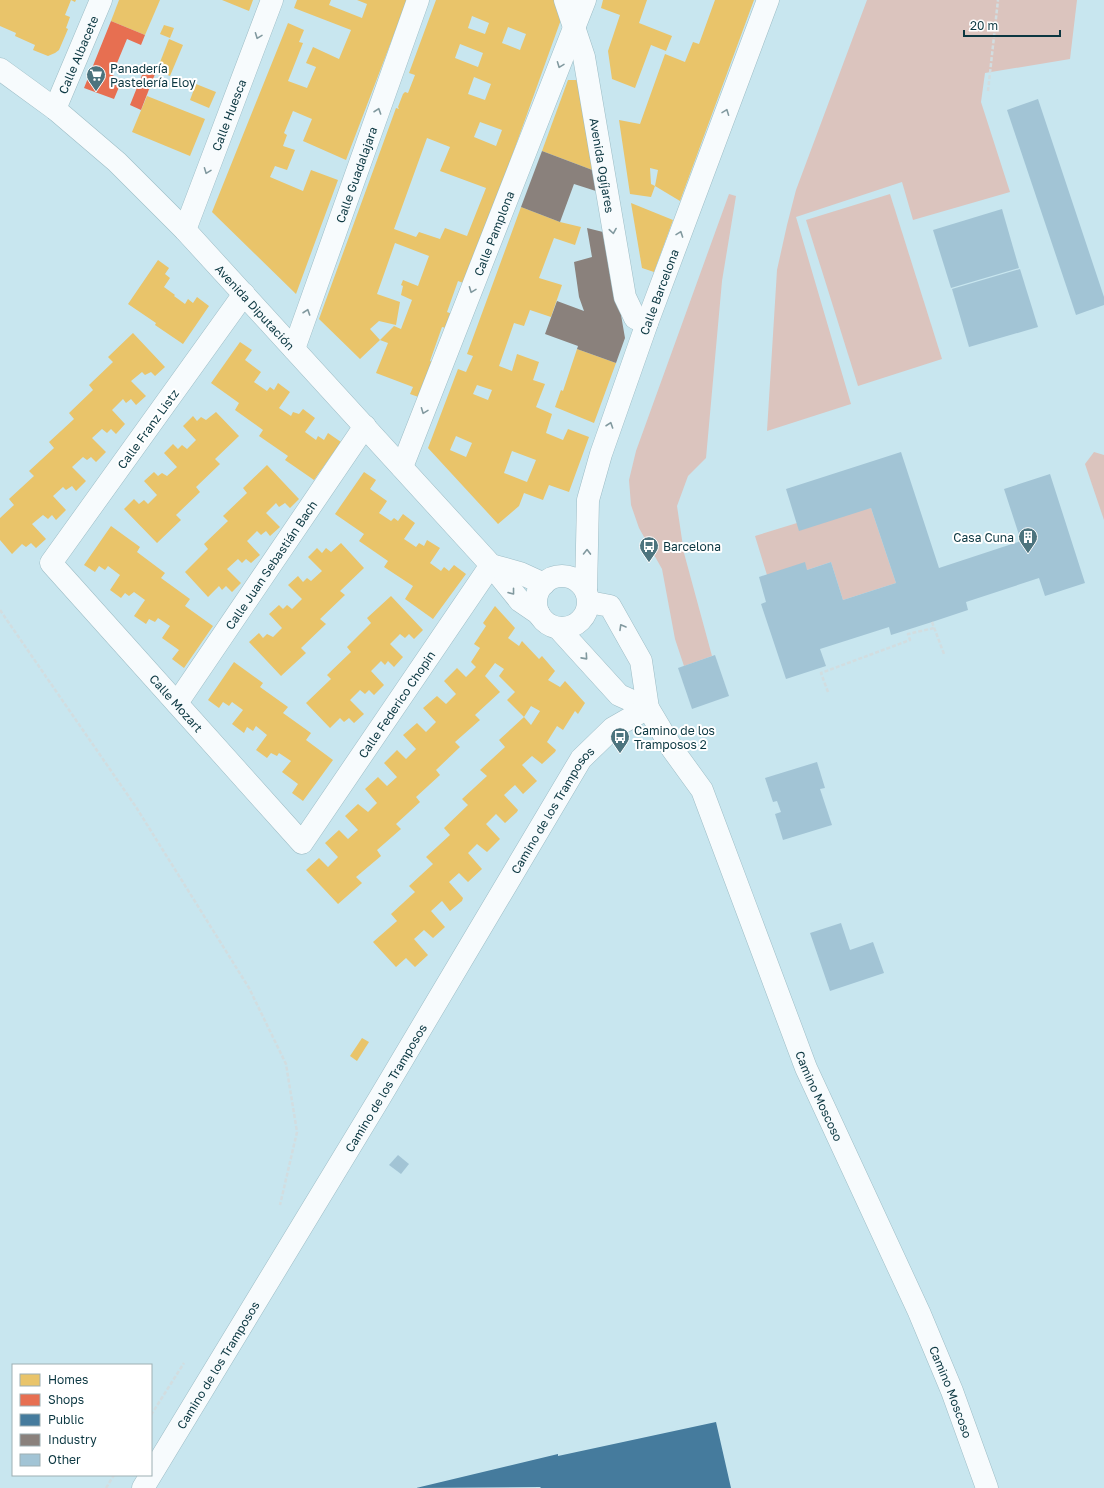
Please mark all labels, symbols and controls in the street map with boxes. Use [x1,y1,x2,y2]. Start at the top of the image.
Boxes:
scale bar [964,12,1060,38]
street label: Calle Albacete [55,13,101,96]
text: 20 m [970,18,998,33]
one-way arrow [255,33,263,40]
place label: Panadería Pastelería Eloy [110,61,196,90]
one-way arrow [557,61,565,68]
supermarket icon: Panadería Pastelería Eloy [85,64,107,92]
street label: Calle Huesca [208,77,249,153]
one-way arrow [374,107,382,114]
one-way arrow [721,109,729,116]
street label: Avenida Ogíjares [587,117,618,214]
street label: Calle Guadalajara [332,124,380,225]
one-way arrow [204,168,212,175]
street label: Calle Pamplona [470,189,517,278]
one-way arrow [609,228,617,234]
one-way arrow [676,231,684,238]
street label: Calle Barcelona [636,247,682,337]
street label: Avenida Diputación [212,261,298,353]
one-way arrow [468,286,476,293]
one-way arrow [302,309,311,316]
street label: Calle Franz Listz [114,386,182,472]
one-way arrow [421,406,429,414]
one-way arrow [605,422,614,429]
street label: Calle Juan Sebastián Bach [222,497,320,632]
building icon: Casa Cuna [1017,526,1039,554]
place label: Casa Cuna [953,530,1014,545]
bus stop icon: Barcelona [638,535,660,563]
place label: Barcelona [663,539,721,554]
one-way arrow [583,549,591,555]
one-way arrow [508,587,515,594]
one-way arrow [619,624,626,631]
street label: Calle Federico Chopin [355,648,438,761]
one-way arrow [580,653,587,660]
street label: Calle Mozart [147,671,206,735]
place label: Camino de los Tramposos 2 [634,723,715,752]
bus stop icon: Camino de los Tramposos 2 [609,726,631,754]
street label: Camino de los Tramposos [507,743,597,876]
street label: Camino de los Tramposos [341,1021,430,1155]
street label: Camino Moscoso [793,1049,846,1143]
street label: Camino de los Tramposos [173,1298,262,1432]
street label: Camino Moscoso [926,1343,976,1440]
legend [12,1364,152,1476]
text: Homes [48,1372,88,1387]
text: Shops [48,1392,84,1407]
text: Public [48,1412,85,1427]
text: Industry [48,1432,97,1447]
text: Other [48,1452,81,1467]

